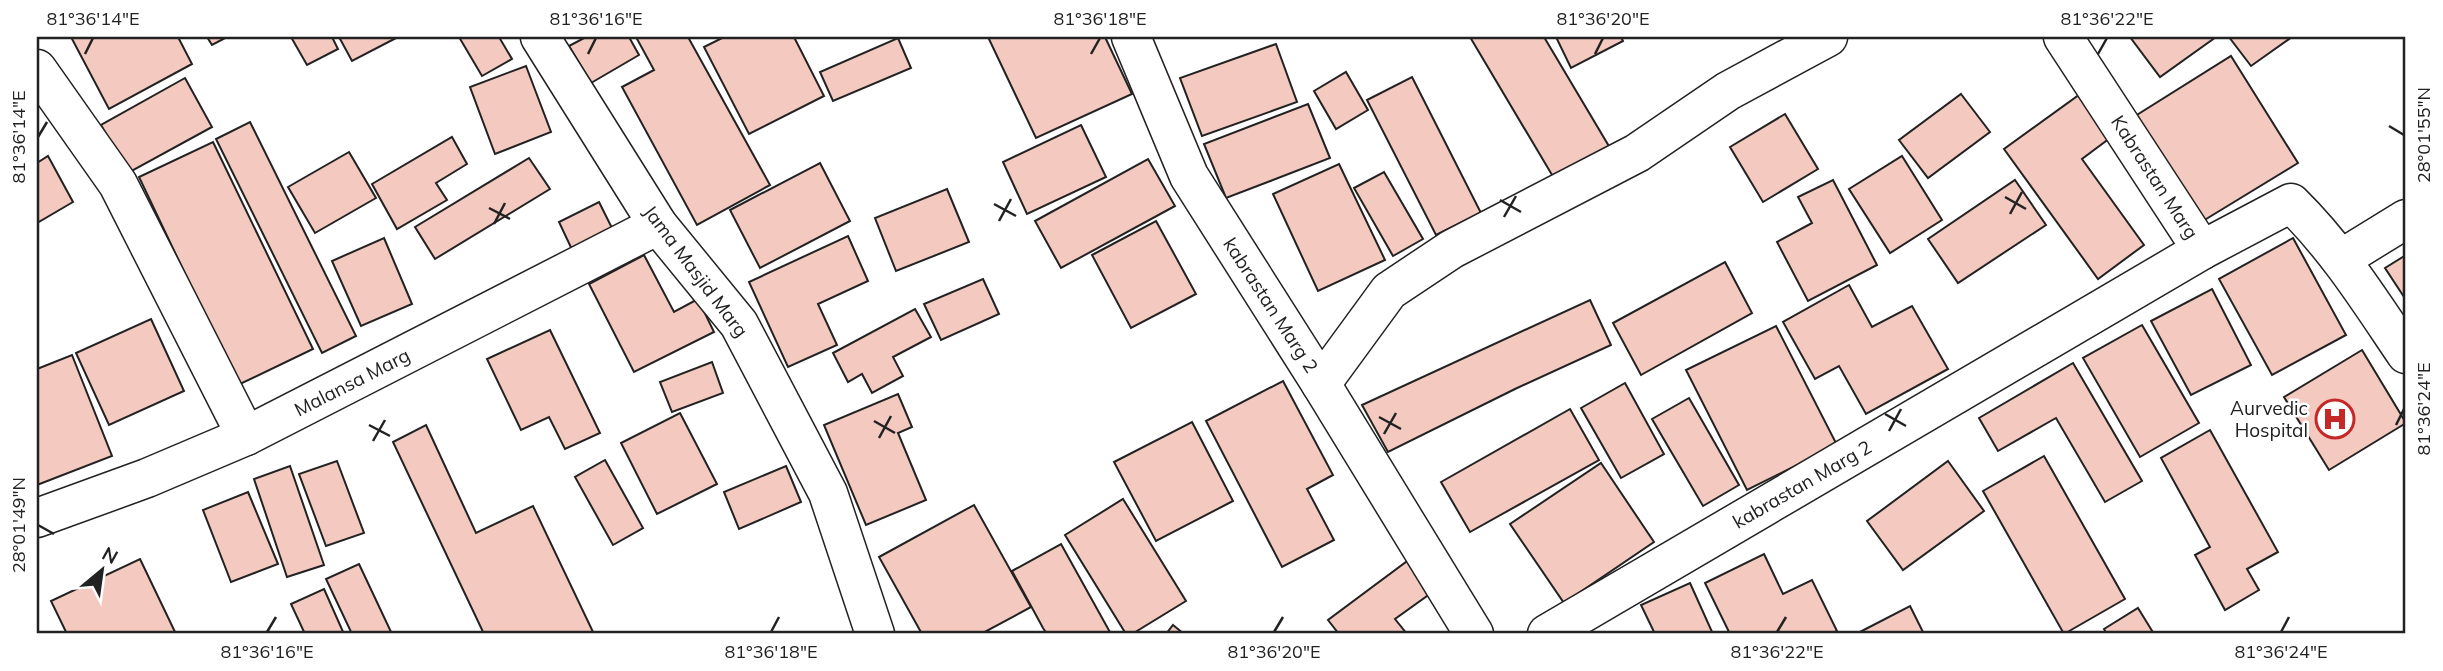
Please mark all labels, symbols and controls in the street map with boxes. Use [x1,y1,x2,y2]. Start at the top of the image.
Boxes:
text: 81°36'14"E [46,7,140,30]
text: 81°36'16"E [549,7,643,30]
text: 81°36'18"E [1053,7,1147,30]
text: 81°36'20"E [1556,7,1650,30]
text: 81°36'22"E [2060,7,2154,30]
text: 28°01'55"N [2412,87,2435,183]
text: 81°36'14"E [7,90,30,184]
street label: Kabrastan Marg [2106,111,2204,243]
street label: Jama Masjid Marg [639,200,753,342]
street label: kabrastan Marg 2 [1218,233,1324,377]
street label: Malansa Marg [290,343,414,421]
text: 81°36'24"E [2412,362,2435,456]
place label: Aurvedic Hospital [2230,396,2308,442]
hospital icon: Aurvedic Hospital [2314,398,2356,440]
street label: kabrastan Marg 2 [1728,434,1876,534]
text: 28°01'49"N [7,477,30,573]
north arrow [66,534,136,604]
text: N [98,541,122,569]
text: 81°36'16"E [220,640,314,663]
text: 81°36'18"E [724,640,818,663]
text: 81°36'20"E [1227,640,1321,663]
text: 81°36'22"E [1730,640,1824,663]
text: 81°36'24"E [2234,640,2328,663]

